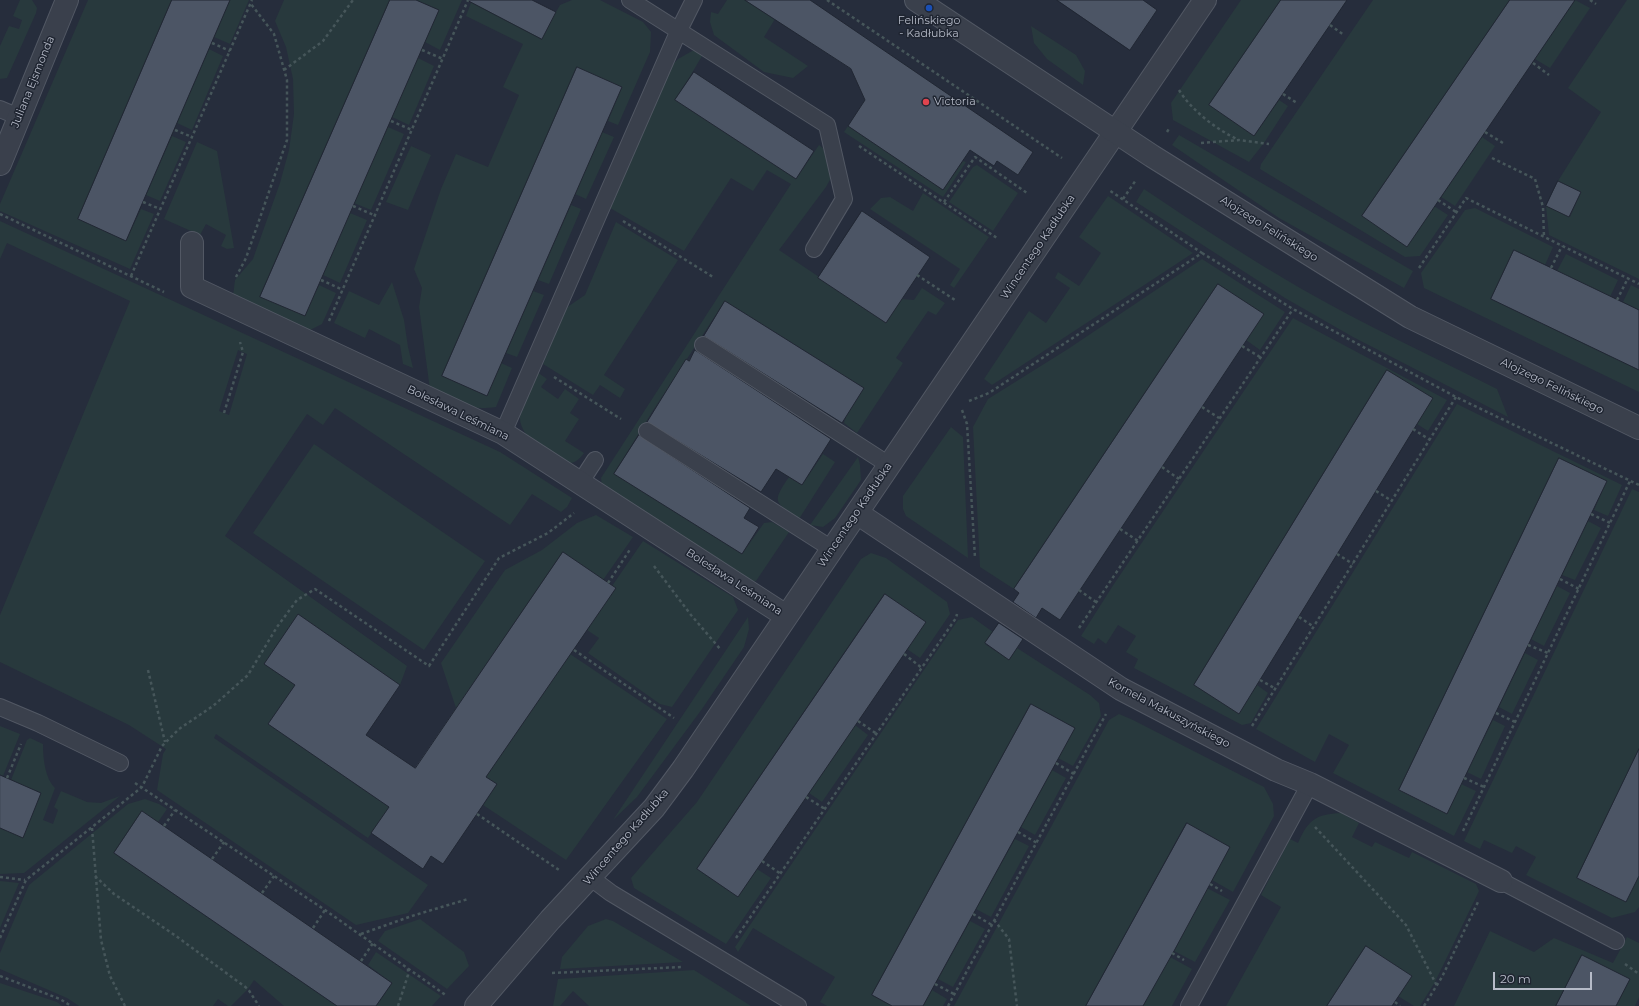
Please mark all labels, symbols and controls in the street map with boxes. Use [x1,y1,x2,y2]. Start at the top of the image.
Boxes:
marker: Felińskiego - Kadłubka [924,3,934,13]
place label: Felińskiego - Kadłubka [898,14,960,40]
street label: Juliana Ejsmonda [9,34,57,130]
place label: Victoria [934,95,976,109]
marker: Victoria [921,97,931,107]
street label: Wincentego Kadłubka [998,192,1078,302]
street label: Alojzego Felińskiego [1218,193,1320,265]
street label: Alojzego Felińskiego [1498,355,1606,417]
street label: Bolesława Leśmiana [405,383,511,443]
street label: Wincentego Kadłubka [815,460,895,570]
street label: Bolesława Leśmiana [683,546,785,618]
street label: Kornela Makuszyńskiego [1106,675,1232,751]
street label: Wincentego Kadłubka [581,786,671,888]
scale bar [1495,964,1594,990]
text: 20 m [1500,971,1531,986]

